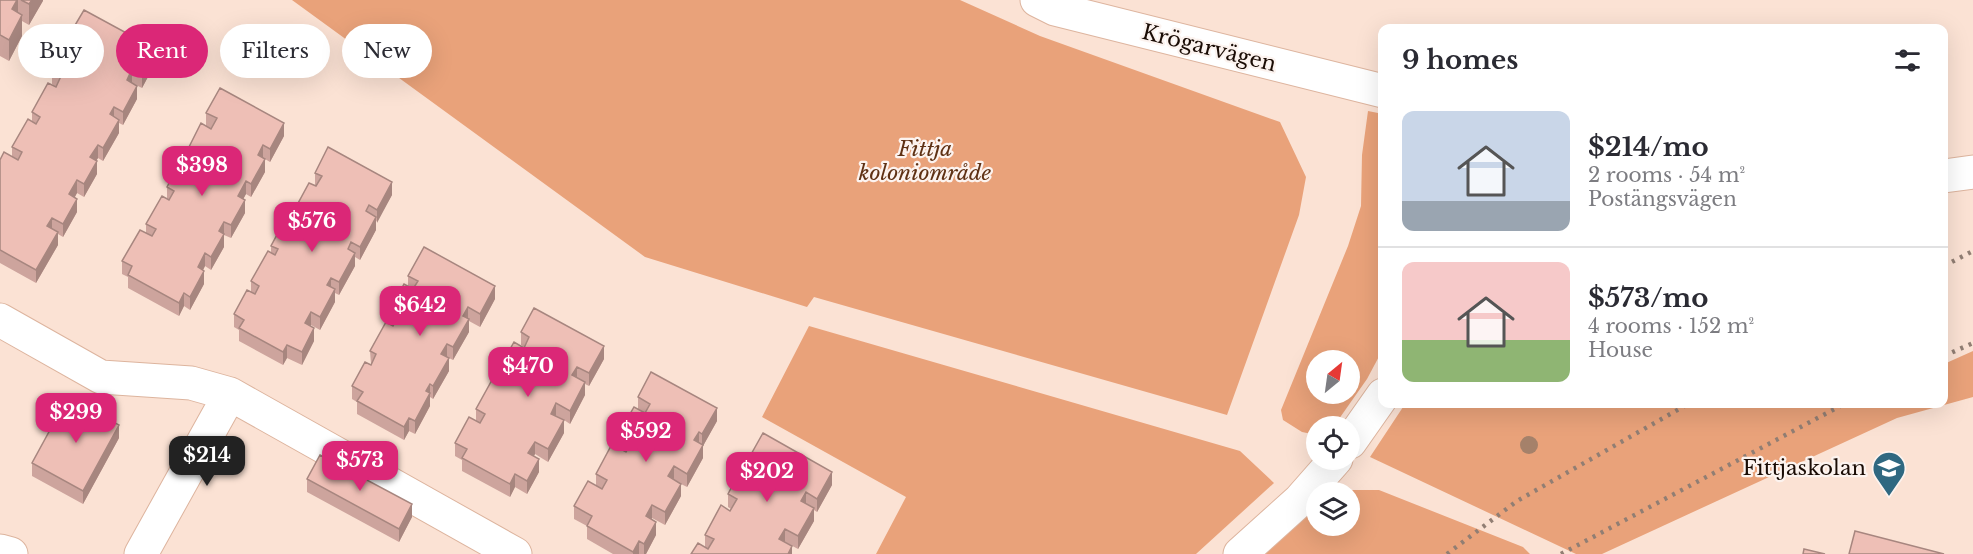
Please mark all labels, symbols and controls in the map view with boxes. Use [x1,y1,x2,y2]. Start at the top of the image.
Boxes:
street label: Krögarvägen [1139,19,1279,77]
chip: Buy [18,24,104,78]
chip: Rent [116,24,208,78]
chip: Filters [220,24,330,78]
chip: New [342,24,432,78]
text: 9 homes [1402,44,1518,76]
icon: filters [1891,44,1924,77]
text: $214/mo [1588,131,1709,163]
icon: home [1450,135,1522,207]
park label: Fittja koloniområde [858,136,992,186]
pin: $398 [166,146,238,197]
text: $398 [176,153,228,177]
text: 2 rooms · 54 m² [1588,163,1745,187]
text: Postängsvägen [1588,187,1737,211]
pin: $576 [276,202,348,253]
text: $576 [288,209,336,233]
text: $573/mo [1588,282,1709,314]
pin: $642 [384,286,456,337]
icon: home [1450,286,1522,358]
text: $642 [394,293,446,317]
text: 4 rooms · 152 m² [1588,314,1754,338]
text: House [1588,338,1653,362]
pin: $470 [492,347,564,398]
north arrow [1306,350,1360,404]
map controls [1306,350,1360,536]
text: $470 [502,354,554,378]
pin: $299 [40,393,112,444]
text: $299 [50,400,102,424]
pin: $592 [610,412,682,463]
button: locate [1306,416,1360,470]
text: $592 [620,419,672,443]
pin: $214 [171,436,243,487]
pin: $573 [324,441,396,492]
text: $214 [183,443,231,467]
text: $573 [336,448,384,472]
school or university icon: Fittjaskolan [1871,450,1907,497]
pin: $202 [731,452,803,503]
place label: Fittjaskolan [1742,455,1866,481]
text: $202 [740,459,794,483]
button: layers [1306,482,1360,536]

